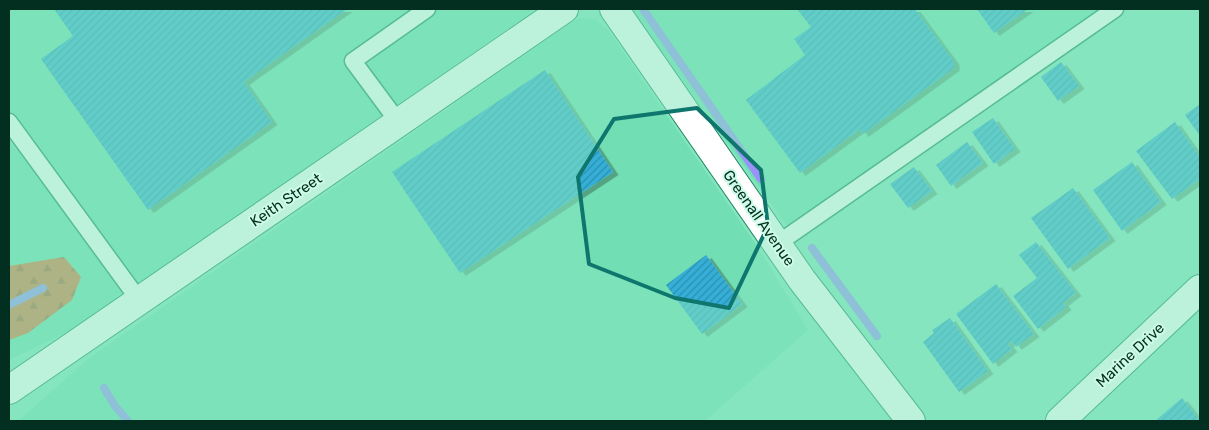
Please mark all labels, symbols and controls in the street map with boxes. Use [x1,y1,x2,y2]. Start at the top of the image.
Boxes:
street label: Greenall Avenue [719,167,799,269]
street label: Keith Street [247,169,325,231]
street label: Marine Drive [1092,319,1168,391]

